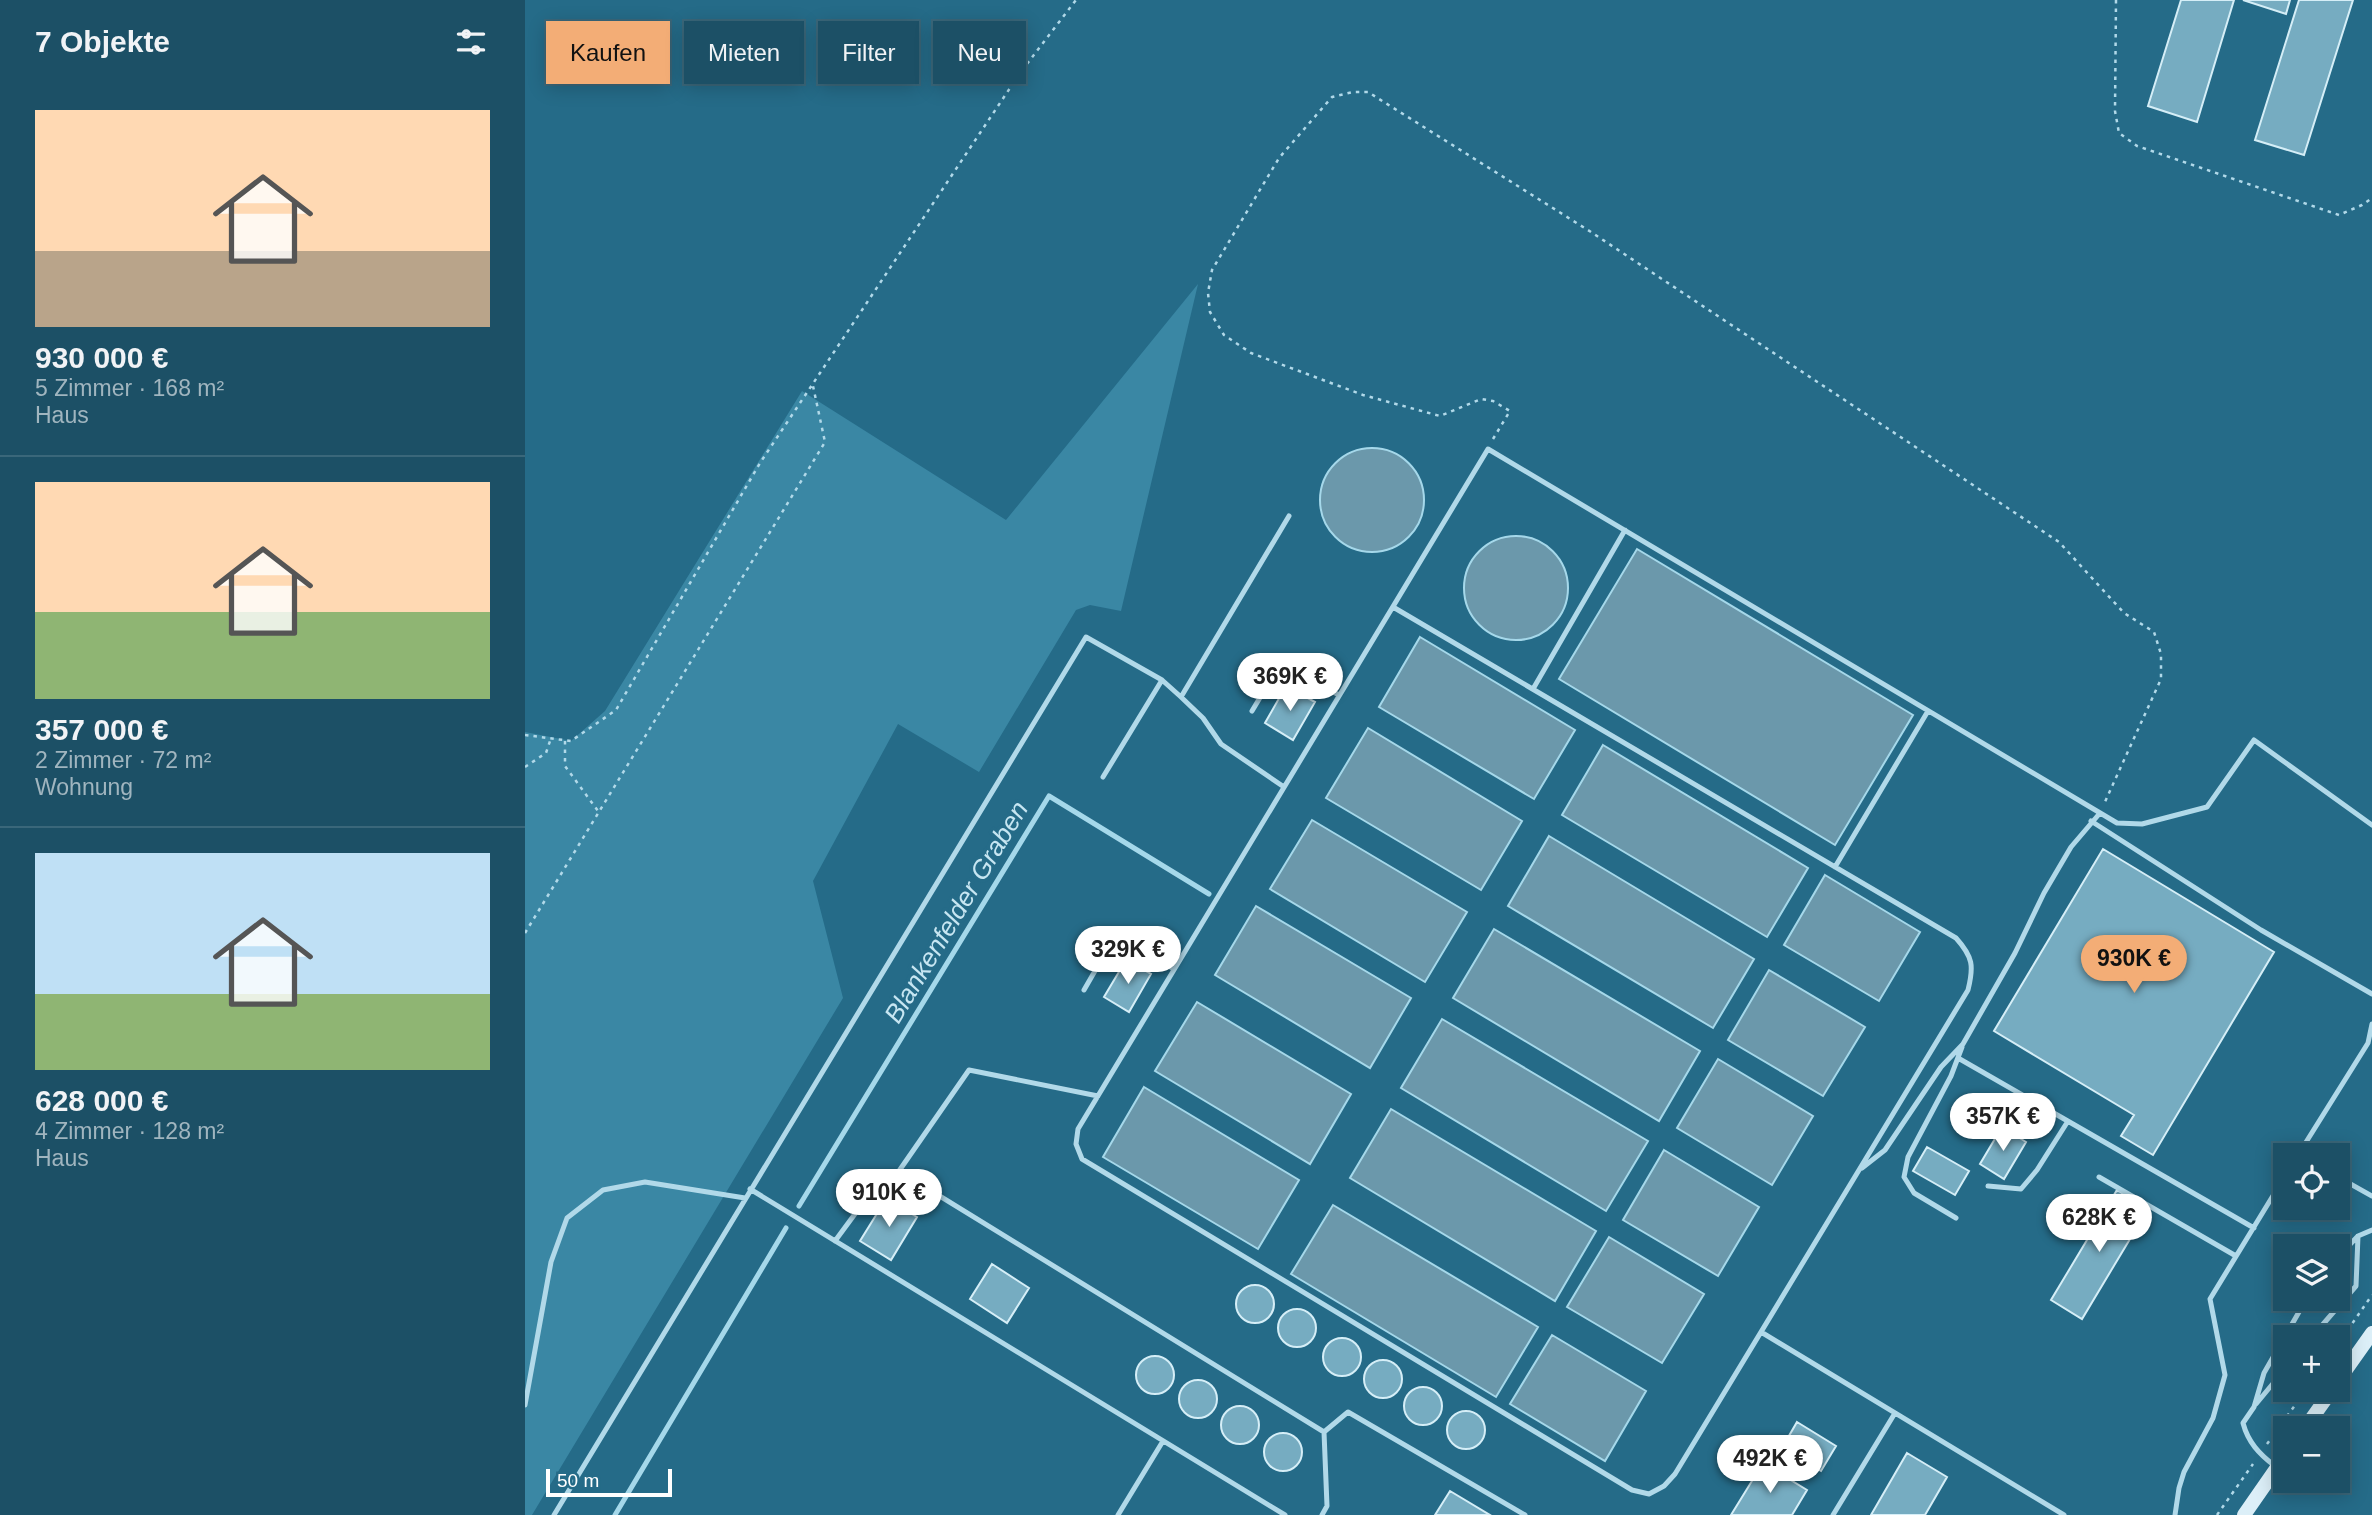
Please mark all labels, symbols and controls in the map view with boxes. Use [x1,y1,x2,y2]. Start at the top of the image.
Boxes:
chip: Kaufen [546,21,670,84]
chip: Mieten [684,21,804,84]
chip: Filter [818,21,919,84]
chip: Neu [933,21,1026,84]
icon: filters [452,23,490,61]
text: 7 Objekte [35,25,170,58]
icon: home [200,156,326,282]
text: 930 000 € [35,341,168,374]
text: 5 Zimmer · 168 m² [35,375,224,401]
text: Haus [35,402,89,428]
icon: home [200,528,326,654]
pin: 369K € [1233,654,1347,713]
text: 369K € [1253,663,1327,689]
text: 357 000 € [35,713,168,746]
text: 2 Zimmer · 72 m² [35,747,211,773]
text: Wohnung [35,774,133,800]
water label: Blankenfelder Graben [878,796,1034,1028]
icon: home [200,899,326,1025]
pin: 329K € [1071,926,1185,986]
text: 329K € [1091,936,1165,962]
pin: 930K € [2077,936,2191,995]
text: 930K € [2097,945,2171,971]
text: 628 000 € [35,1084,168,1117]
pin: 357K € [1946,1094,2060,1153]
text: 357K € [1966,1103,2040,1129]
text: 4 Zimmer · 128 m² [35,1118,224,1144]
map controls [2273,1143,2350,1493]
button: locate [2273,1143,2350,1220]
text: Haus [35,1145,89,1171]
pin: 910K € [832,1170,946,1229]
text: 910K € [852,1179,926,1205]
pin: 628K € [2042,1194,2156,1254]
text: 628K € [2062,1204,2136,1230]
button: layers [2273,1234,2350,1311]
button: + [2273,1325,2350,1402]
button: − [2273,1416,2350,1493]
pin: 492K € [1713,1436,1827,1495]
text: 492K € [1733,1445,1807,1471]
scale bar [546,1466,672,1498]
text: 50 m [557,1470,599,1491]

